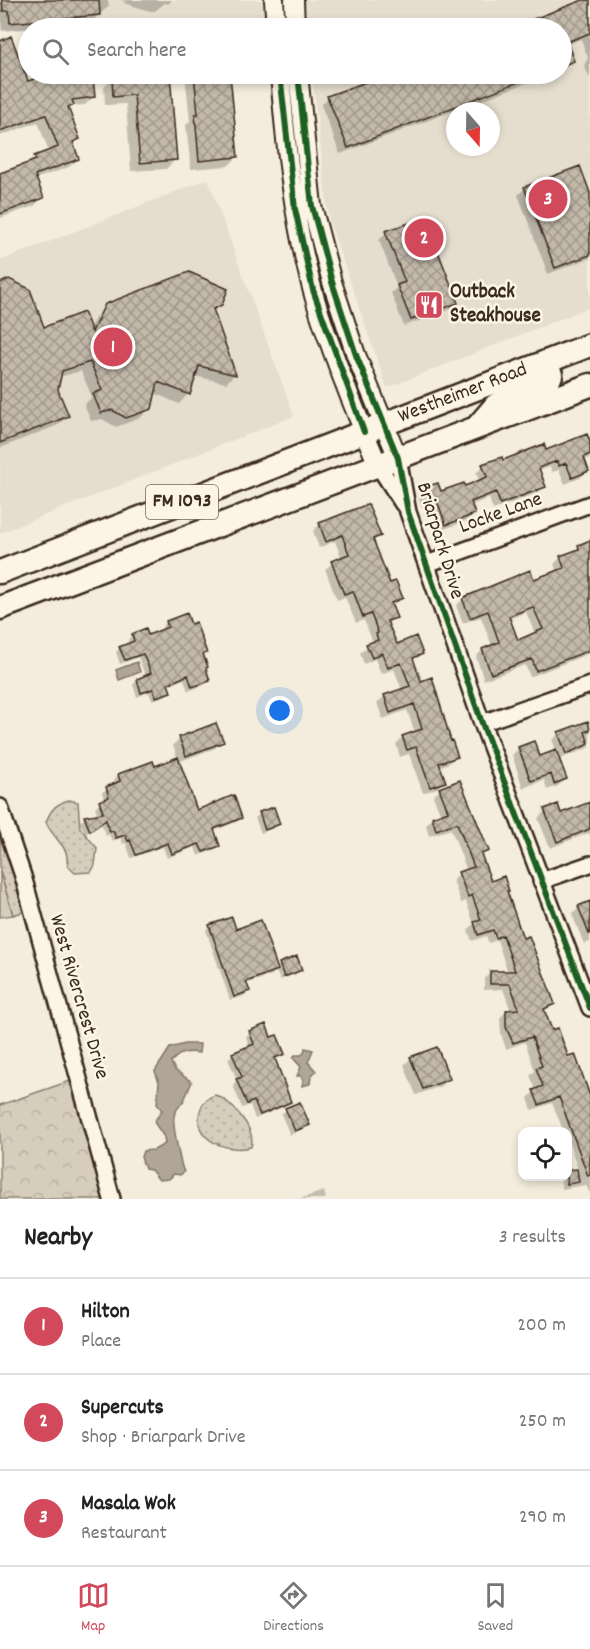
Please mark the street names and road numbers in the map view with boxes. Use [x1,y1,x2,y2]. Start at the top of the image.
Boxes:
street label: Westheimer Road [394,355,532,432]
street label: Briarpark Drive [407,479,471,603]
road number: FM 1093 [146,485,218,519]
street label: Locke Lane [455,485,547,543]
street label: West Rivercrest Drive [40,911,116,1083]

